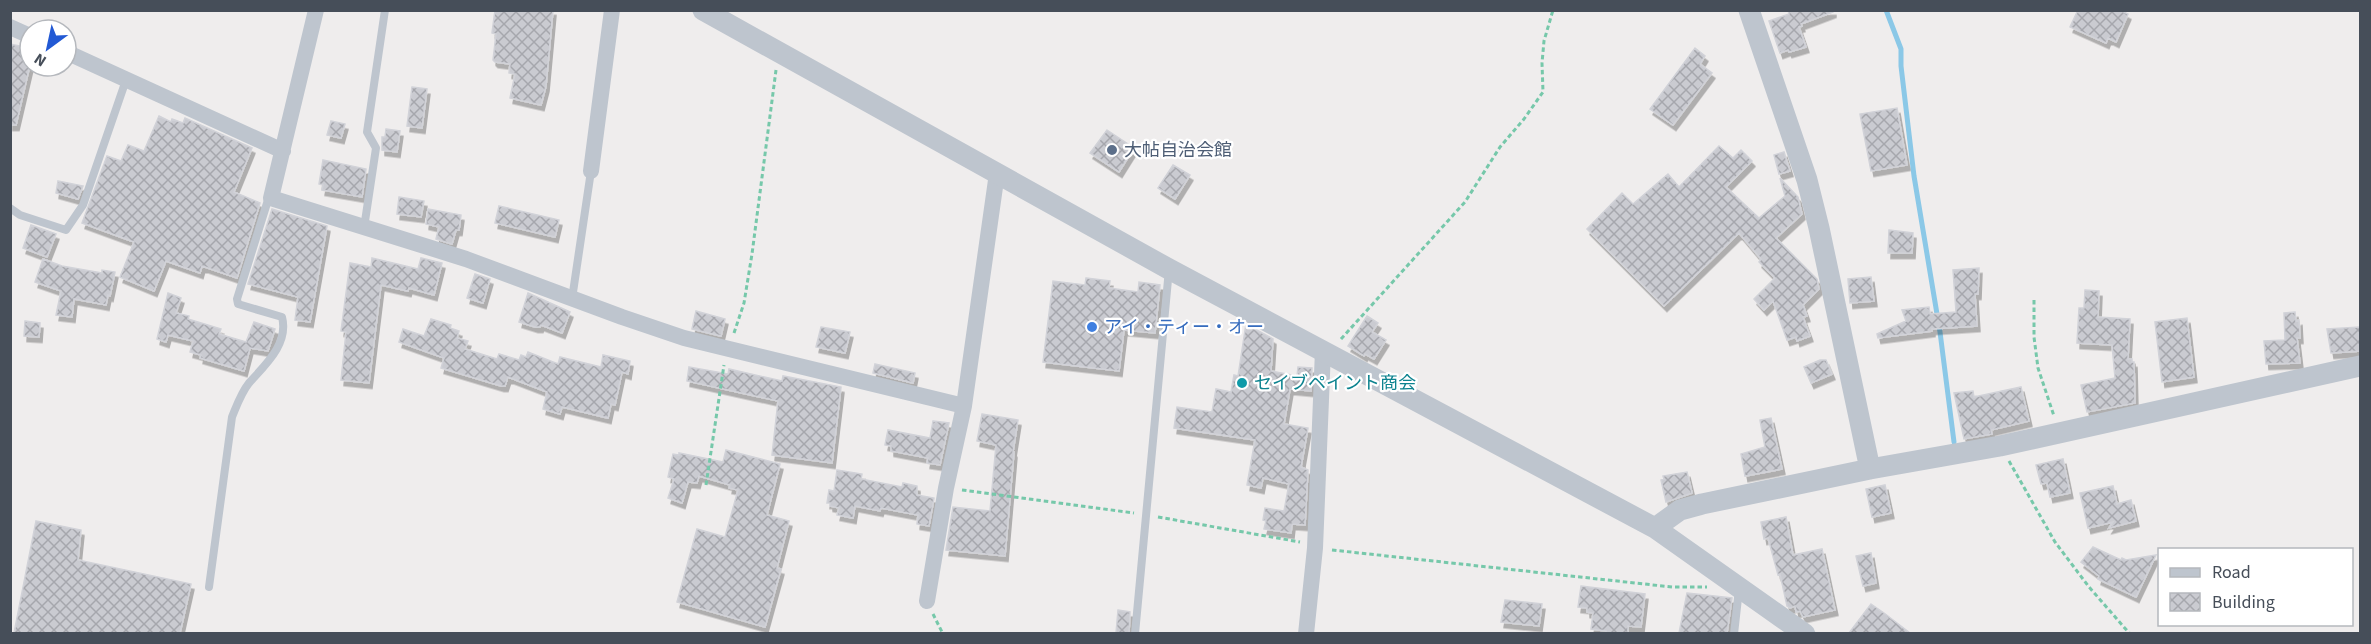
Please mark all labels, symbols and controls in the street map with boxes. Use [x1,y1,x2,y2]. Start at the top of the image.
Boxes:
north arrow [18,18,78,78]
text: N [30,48,51,72]
place label: 大帖自治会館 [1124,138,1232,163]
marker: 大帖自治会館 [1105,143,1119,157]
place label: アイ・ティー・オー [1104,315,1264,340]
marker: アイ・ティー・オー [1085,320,1099,334]
place label: セイブペイント商会 [1254,371,1416,396]
marker: セイブペイント商会 [1235,376,1249,390]
legend [2158,548,2353,626]
text: Road [2212,560,2251,585]
text: Building [2212,590,2275,615]

